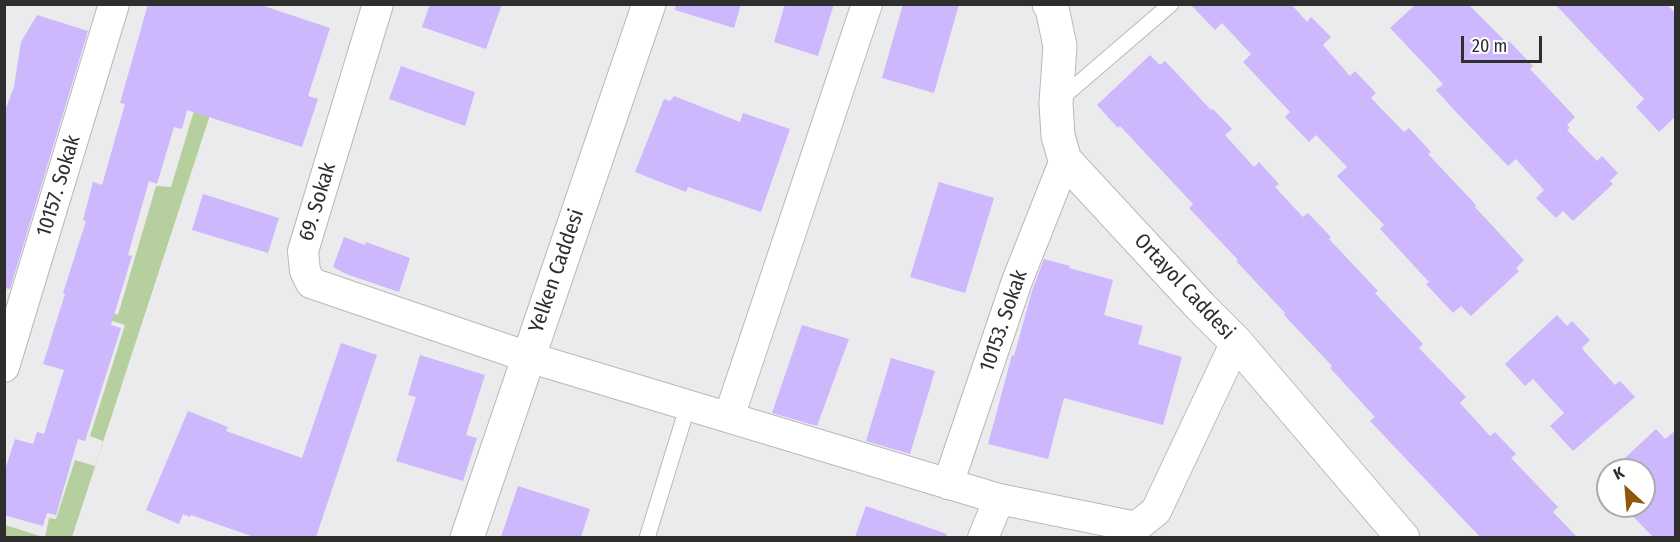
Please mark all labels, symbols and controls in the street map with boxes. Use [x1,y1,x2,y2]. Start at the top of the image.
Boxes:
scale bar [1464,24,1545,62]
text: 20 m [1472,35,1507,57]
street label: 10157. Sokak [32,132,86,240]
street label: 69. Sokak [294,160,342,244]
street label: Yelken Caddesi [524,206,590,336]
street label: Ortayol Caddesi [1128,229,1240,345]
street label: 10153. Sokak [975,267,1033,375]
north arrow [1596,458,1656,518]
text: K [1610,463,1627,484]

